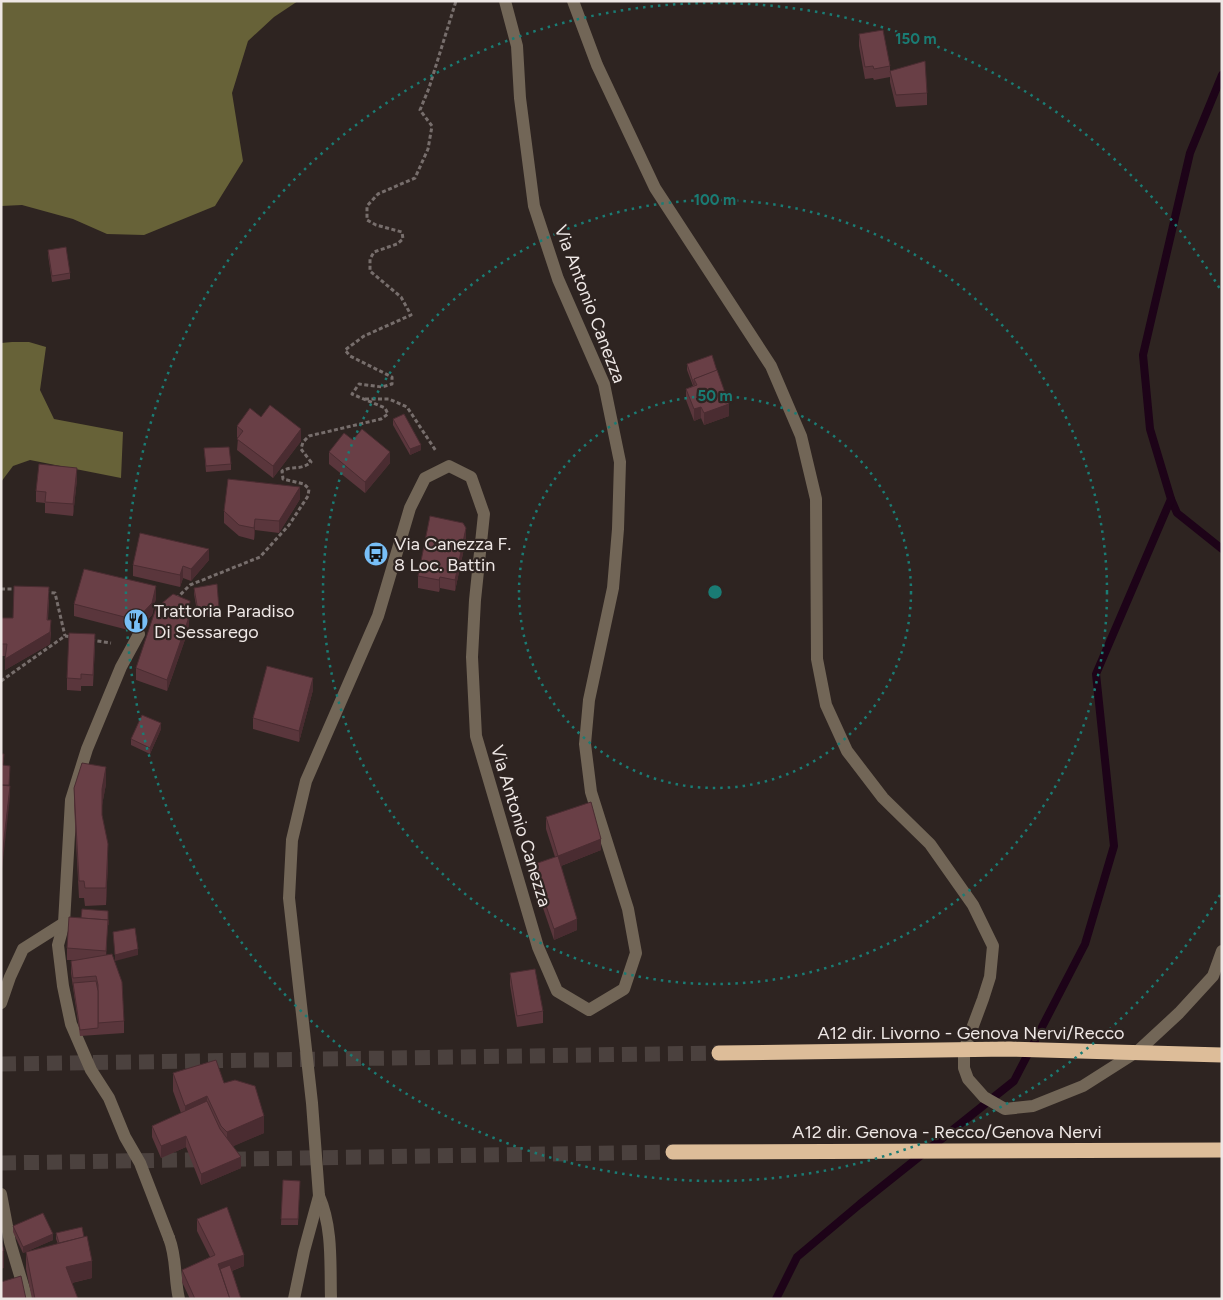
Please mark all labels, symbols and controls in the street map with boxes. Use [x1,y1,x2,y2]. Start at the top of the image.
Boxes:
text: 150 m [895,30,937,48]
text: 100 m [694,191,736,209]
street label: Via Antonio Canezza [550,222,630,386]
text: 50 m [697,387,733,405]
place label: Via Canezza F. 8 Loc. Battin [394,533,511,576]
bus stop icon: Via Canezza F. 8 Loc. Battin [363,541,389,567]
centre of rings [706,583,724,601]
place label: Trattoria Paradiso Di Sessarego [154,600,295,643]
restaurant icon: Trattoria Paradiso Di Sessarego [123,608,149,634]
street label: Via Antonio Canezza [486,743,556,909]
street label: A12 dir. Livorno - Genova Nervi/Recco [817,1022,1125,1044]
street label: A12 dir. Genova - Recco/Genova Nervi [792,1121,1102,1143]

